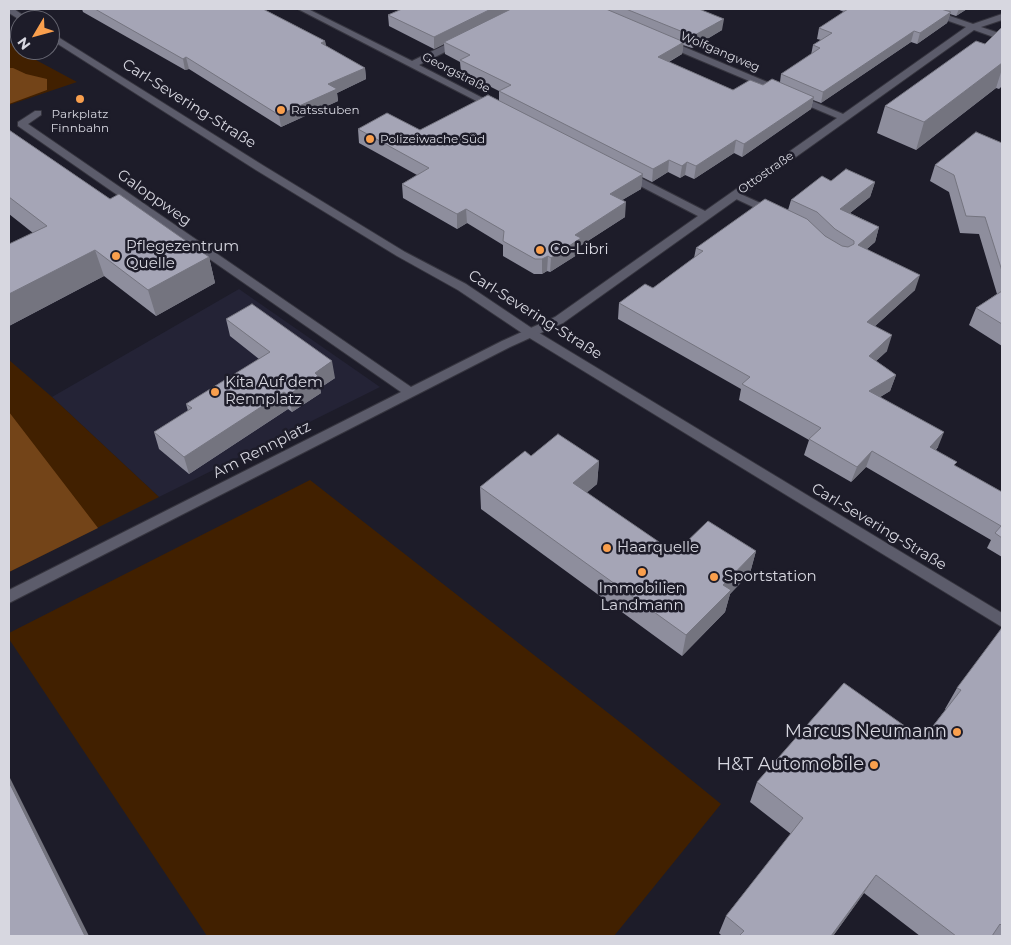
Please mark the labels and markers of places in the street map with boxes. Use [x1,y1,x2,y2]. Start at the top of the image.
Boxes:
marker: Parkplatz Finnbahn [74,93,86,105]
place label: Ratsstuben [291,103,360,117]
marker: Ratsstuben [275,104,287,116]
place label: Parkplatz Finnbahn [51,107,109,135]
place label: Polizeiwache Süd [380,132,485,146]
marker: Polizeiwache Süd [364,133,376,145]
place label: Pflegezentrum Quelle [126,238,239,273]
place label: Co-Libri [550,241,609,259]
marker: Co-Libri [534,244,546,256]
marker: Pflegezentrum Quelle [110,250,122,262]
place label: Kita Auf dem Rennplatz [225,374,323,409]
marker: Kita Auf dem Rennplatz [209,386,221,398]
place label: Haarquelle [617,539,699,557]
marker: Haarquelle [601,542,613,554]
marker: Immobilien Landmann [636,566,648,578]
place label: Sportstation [724,568,817,586]
marker: Sportstation [708,571,720,583]
place label: Immobilien Landmann [598,580,686,615]
place label: Marcus Neumann [785,721,947,743]
marker: Marcus Neumann [951,726,963,738]
place label: H&T Automobile [717,754,864,776]
marker: H&T Automobile [868,759,880,771]

